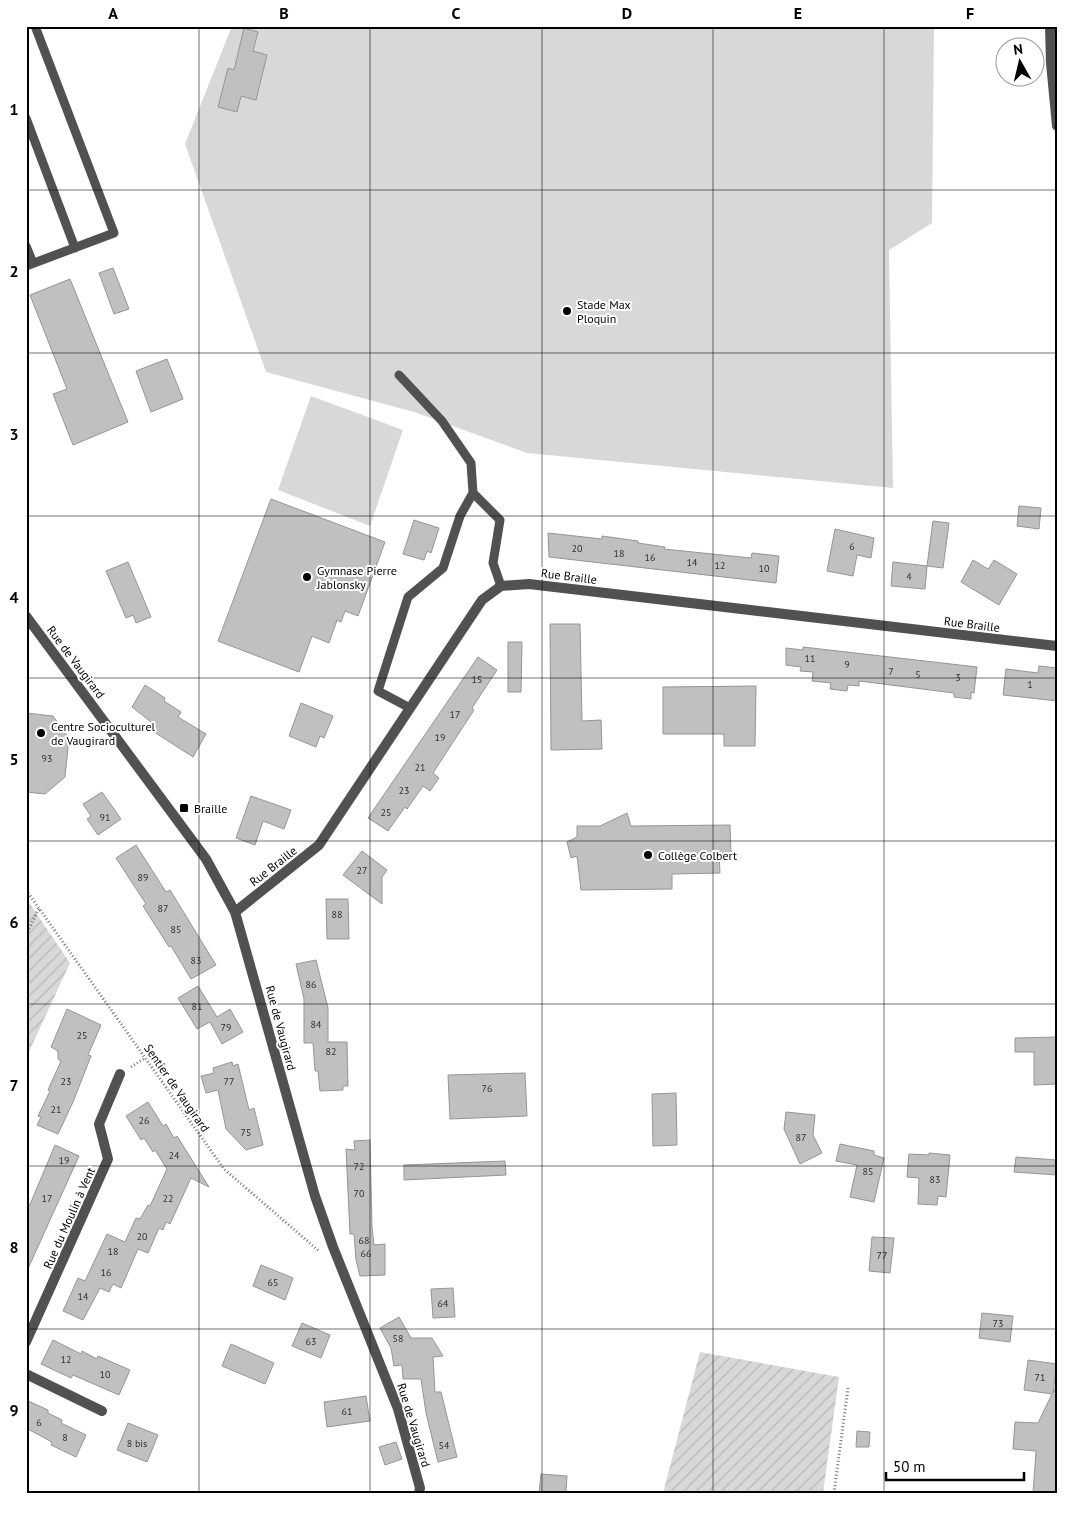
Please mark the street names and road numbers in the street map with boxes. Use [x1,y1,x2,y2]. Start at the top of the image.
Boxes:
street label: Rue Braille [540,565,598,587]
street label: Rue Braille [943,613,1001,635]
street label: Rue de Vaugirard [44,623,108,701]
street label: Rue Braille [246,843,300,889]
street label: Rue de Vaugirard [262,984,300,1072]
street label: Sentier de Vaugirard [141,1041,213,1135]
street label: Rue du Moulin à Vent [40,1165,98,1271]
street label: Rue de Vaugirard [394,1381,434,1469]

